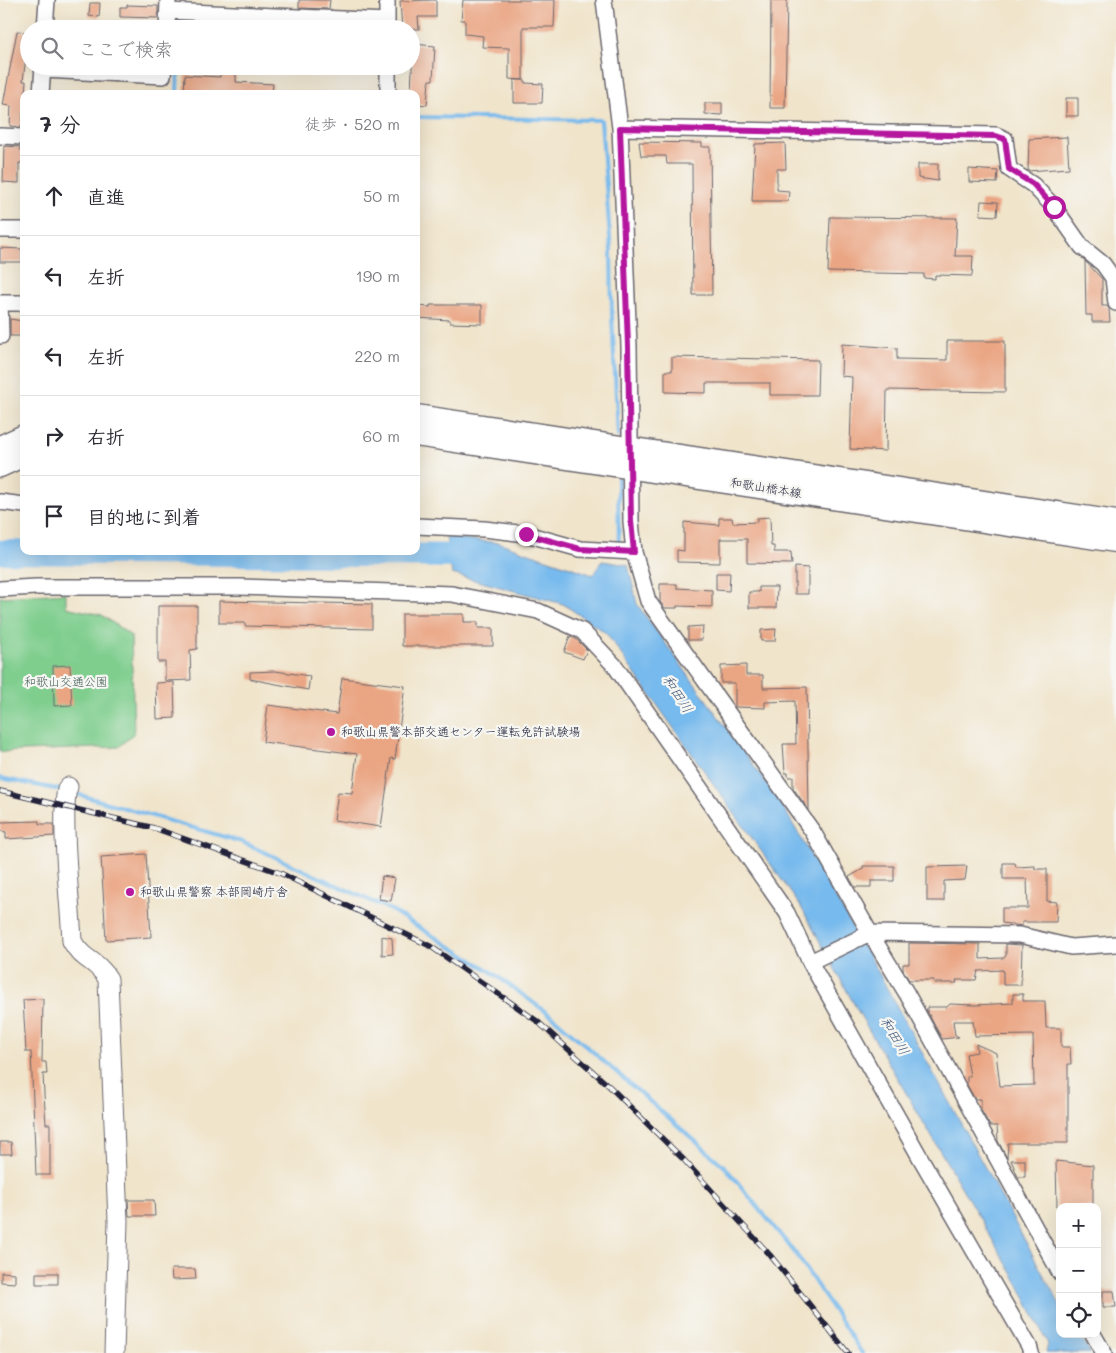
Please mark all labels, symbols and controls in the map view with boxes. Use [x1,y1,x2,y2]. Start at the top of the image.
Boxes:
search box [20,20,420,75]
icon: search [38,34,66,62]
text: ここで検索 [78,36,173,61]
text: 7 分 [40,110,80,137]
text: 徒歩 · 520 m [305,113,400,134]
icon: ahead [40,182,68,210]
text: 直進 [87,184,125,209]
text: 50 m [363,185,400,206]
route start [1043,196,1066,219]
icon: left [40,262,68,290]
text: 左折 [87,264,125,289]
text: 190 m [356,265,400,286]
icon: left [40,342,68,370]
text: 左折 [87,344,125,369]
text: 220 m [354,345,400,366]
icon: right [40,422,68,450]
text: 右折 [87,424,125,449]
text: 60 m [363,425,400,446]
street label: 和歌山橋本線 [729,473,803,501]
icon: arrive [40,502,68,530]
text: 目的地に到着 [87,504,201,529]
route end [515,523,538,546]
water label: 和田川 [659,671,698,717]
park label: 和歌山交通公園 [24,673,108,689]
place label: 和歌山県警本部交通センター運転免許試験場 [341,723,581,739]
marker: 和歌山県警本部交通センター運転免許試験場 [325,726,337,738]
place label: 和歌山県警察 本部岡崎庁舎 [140,883,288,899]
marker: 和歌山県警察 本部岡崎庁舎 [124,886,136,898]
water label: 和田川 [876,1013,914,1059]
map controls [1056,1203,1101,1338]
button: + [1056,1203,1101,1248]
button: − [1056,1248,1101,1293]
button: locate [1056,1293,1101,1338]

